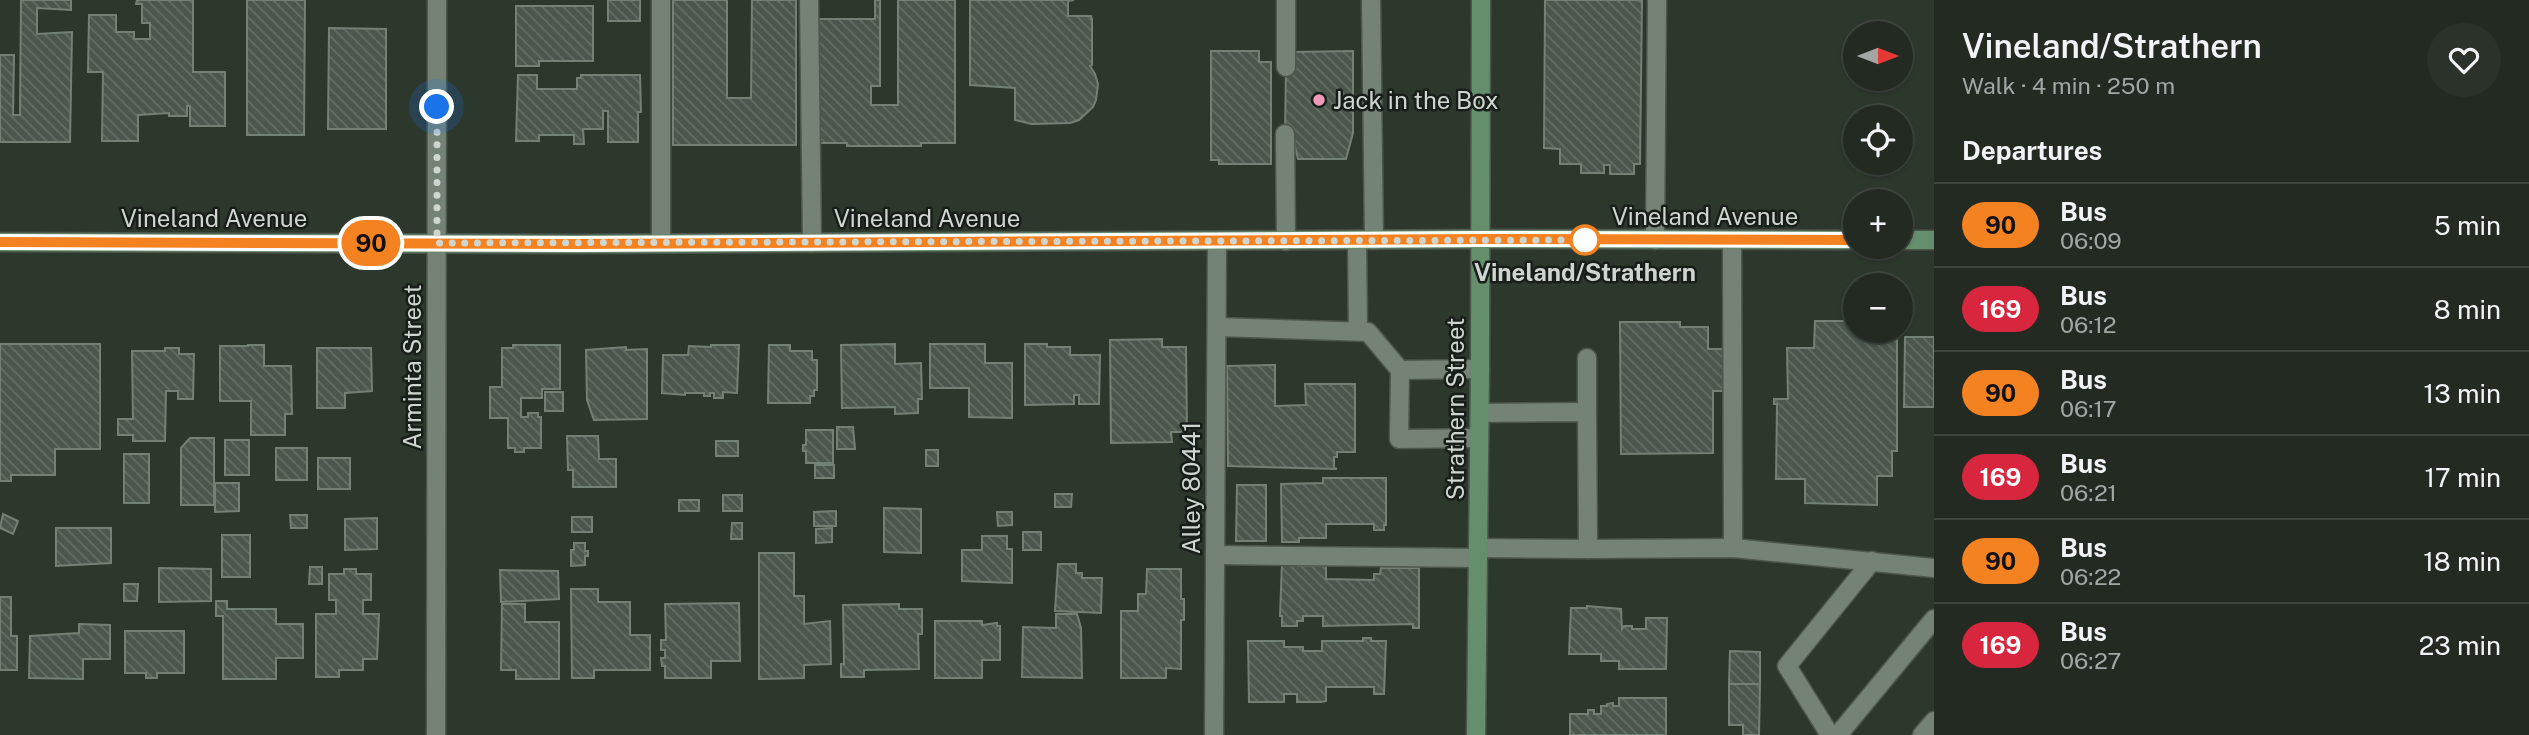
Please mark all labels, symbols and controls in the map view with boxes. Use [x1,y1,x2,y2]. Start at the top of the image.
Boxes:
north arrow [1843,21,1913,91]
map controls [1843,21,1913,343]
button: heart [2427,23,2501,97]
text: Vineland/Strathern [1962,27,2262,65]
text: Walk · 4 min · 250 m [1962,72,2175,99]
place label: Jack in the Box [1333,86,1498,114]
your location [419,89,454,124]
marker: Jack in the Box [1311,92,1327,108]
button: locate [1843,105,1913,175]
text: Departures [1962,135,2102,166]
button: + [1843,189,1913,259]
text: Bus [2060,196,2107,227]
street label: Vineland Avenue [1612,202,1798,230]
street label: Vineland Avenue [121,204,307,232]
street label: Vineland Avenue [834,204,1020,232]
text: 5 min [2434,210,2501,241]
text: 90 [1985,211,2016,239]
line badge: 90 [340,220,402,266]
marker: Vineland/Strathern [1570,225,1600,255]
text: 06:09 [2060,227,2122,254]
text: 90 [355,229,387,257]
place label: Vineland/Strathern [1474,258,1696,286]
button: − [1843,273,1913,343]
text: Bus [2060,280,2107,311]
street label: Arminta Street [398,284,426,450]
text: 8 min [2434,294,2501,325]
text: 169 [1980,295,2021,323]
text: 06:12 [2060,311,2117,338]
street label: Strathern Street [1441,318,1469,500]
text: Bus [2060,364,2107,395]
text: 13 min [2424,378,2501,409]
text: 90 [1985,379,2016,407]
text: 06:17 [2060,395,2117,422]
street label: Alley 80441 [1177,422,1205,554]
text: Bus [2060,448,2107,479]
text: 17 min [2424,462,2501,493]
text: 169 [1980,463,2021,491]
text: 06:21 [2060,479,2117,506]
text: Bus [2060,532,2107,563]
text: 18 min [2423,546,2501,577]
text: 90 [1985,547,2016,575]
text: 06:22 [2060,563,2121,590]
text: Bus [2060,616,2107,647]
text: 23 min [2419,630,2501,661]
text: 169 [1980,631,2021,659]
text: 06:27 [2060,647,2121,674]

